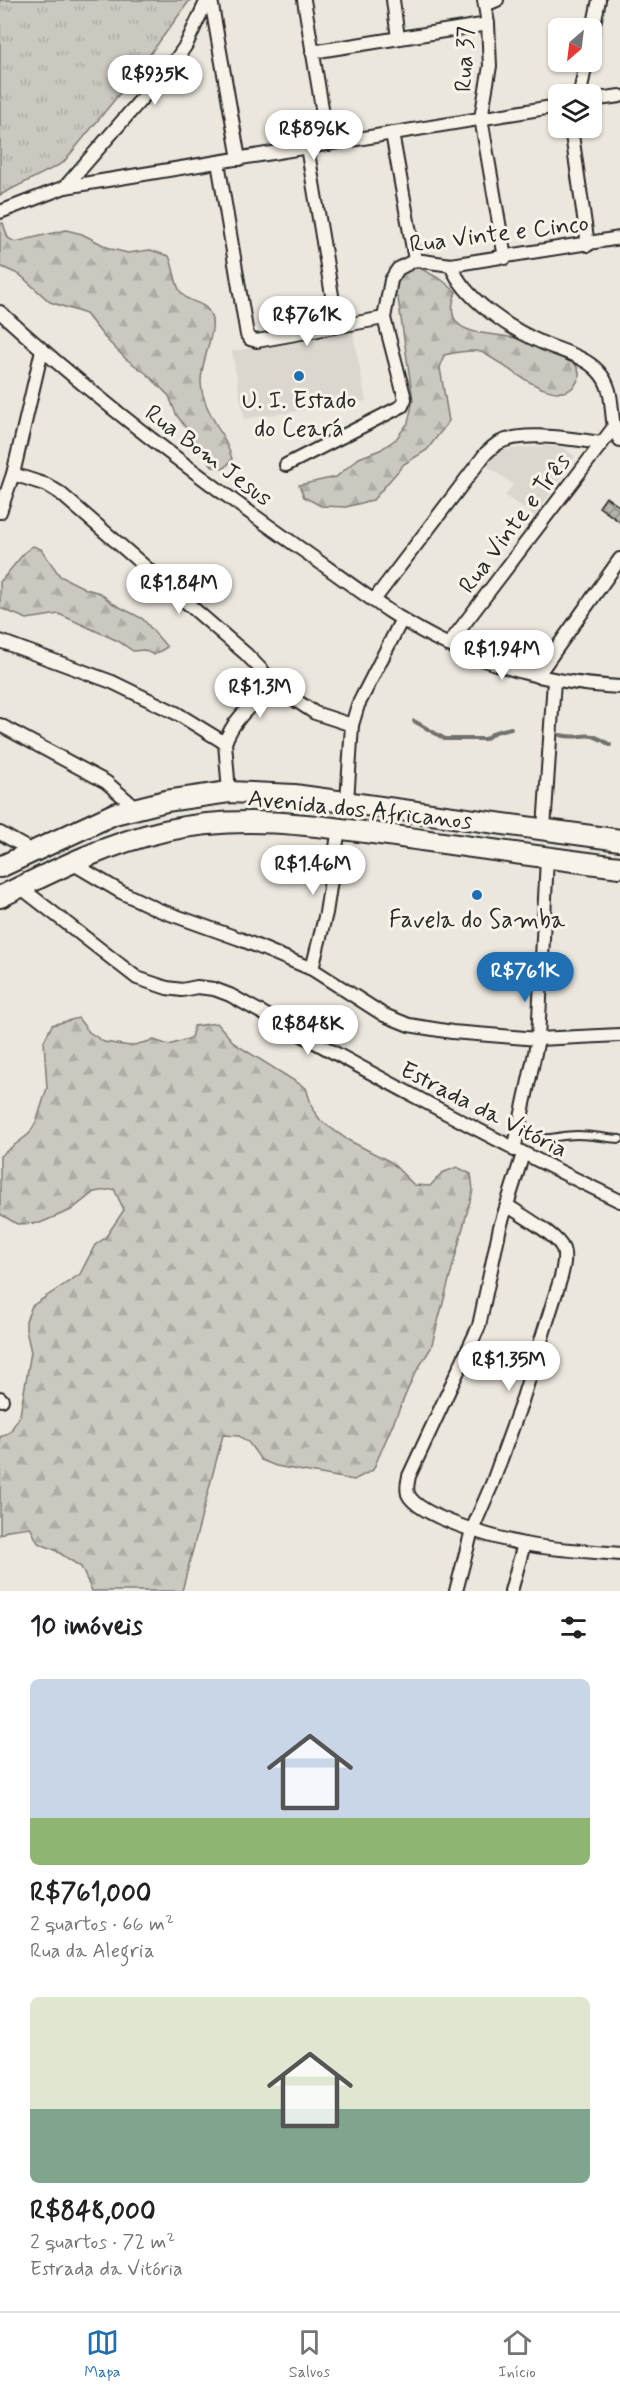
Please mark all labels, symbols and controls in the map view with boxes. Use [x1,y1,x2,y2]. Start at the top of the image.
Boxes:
north arrow [548,18,602,72]
map controls [548,18,602,138]
street label: Rua 37 [449,26,482,93]
pin: R$935K [106,55,204,106]
text: R$935K [122,61,188,88]
button: layers [548,84,602,138]
pin: R$896K [265,110,363,161]
text: R$896K [279,116,349,143]
street label: Rua Vinte e Cinco [408,208,590,261]
pin: R$761K [258,296,356,347]
text: R$761K [273,302,341,329]
marker: U. I. Estado do Ceará [292,369,306,383]
place label: U. I. Estado do Ceará [242,386,356,445]
street label: Rua Bom Jesus [138,398,278,514]
street label: Rua Vinte e Três [452,447,578,600]
pin: R$1.84M [124,564,234,615]
text: R$1.84M [140,570,218,597]
pin: R$1.94M [447,630,557,681]
text: R$1.94M [464,636,540,663]
pin: R$1.3M [211,668,309,719]
text: R$1.3M [228,674,292,701]
street label: Avenida dos Africanos [246,783,474,838]
pin: R$1.46M [258,845,368,896]
text: R$1.46M [275,851,351,878]
marker: Favela do Samba [470,888,484,902]
place label: Favela do Samba [389,905,566,936]
pin: R$761K [476,952,574,1003]
text: R$761K [491,958,559,985]
pin: R$848K [259,1005,357,1056]
text: R$848K [272,1011,344,1038]
street label: Estrada da Vitória [395,1055,572,1166]
pin: R$1.35M [454,1341,564,1392]
text: R$1.35M [472,1347,546,1374]
text: 10 imóveis [30,1610,143,1644]
icon: filters [557,1611,590,1644]
icon: home [256,1718,364,1826]
text: R$761,000 [30,1877,151,1911]
text: 2 quartos · 66 m² [30,1911,174,1938]
text: Rua da Alegria [30,1938,154,1965]
icon: home [256,2036,364,2144]
text: R$848,000 [30,2195,156,2229]
text: 2 quartos · 72 m² [30,2229,175,2256]
text: Estrada da Vitória [30,2256,183,2283]
tab: Mapa [84,2326,121,2383]
tab: Salvos [289,2326,330,2383]
tab: Início [498,2326,536,2383]

